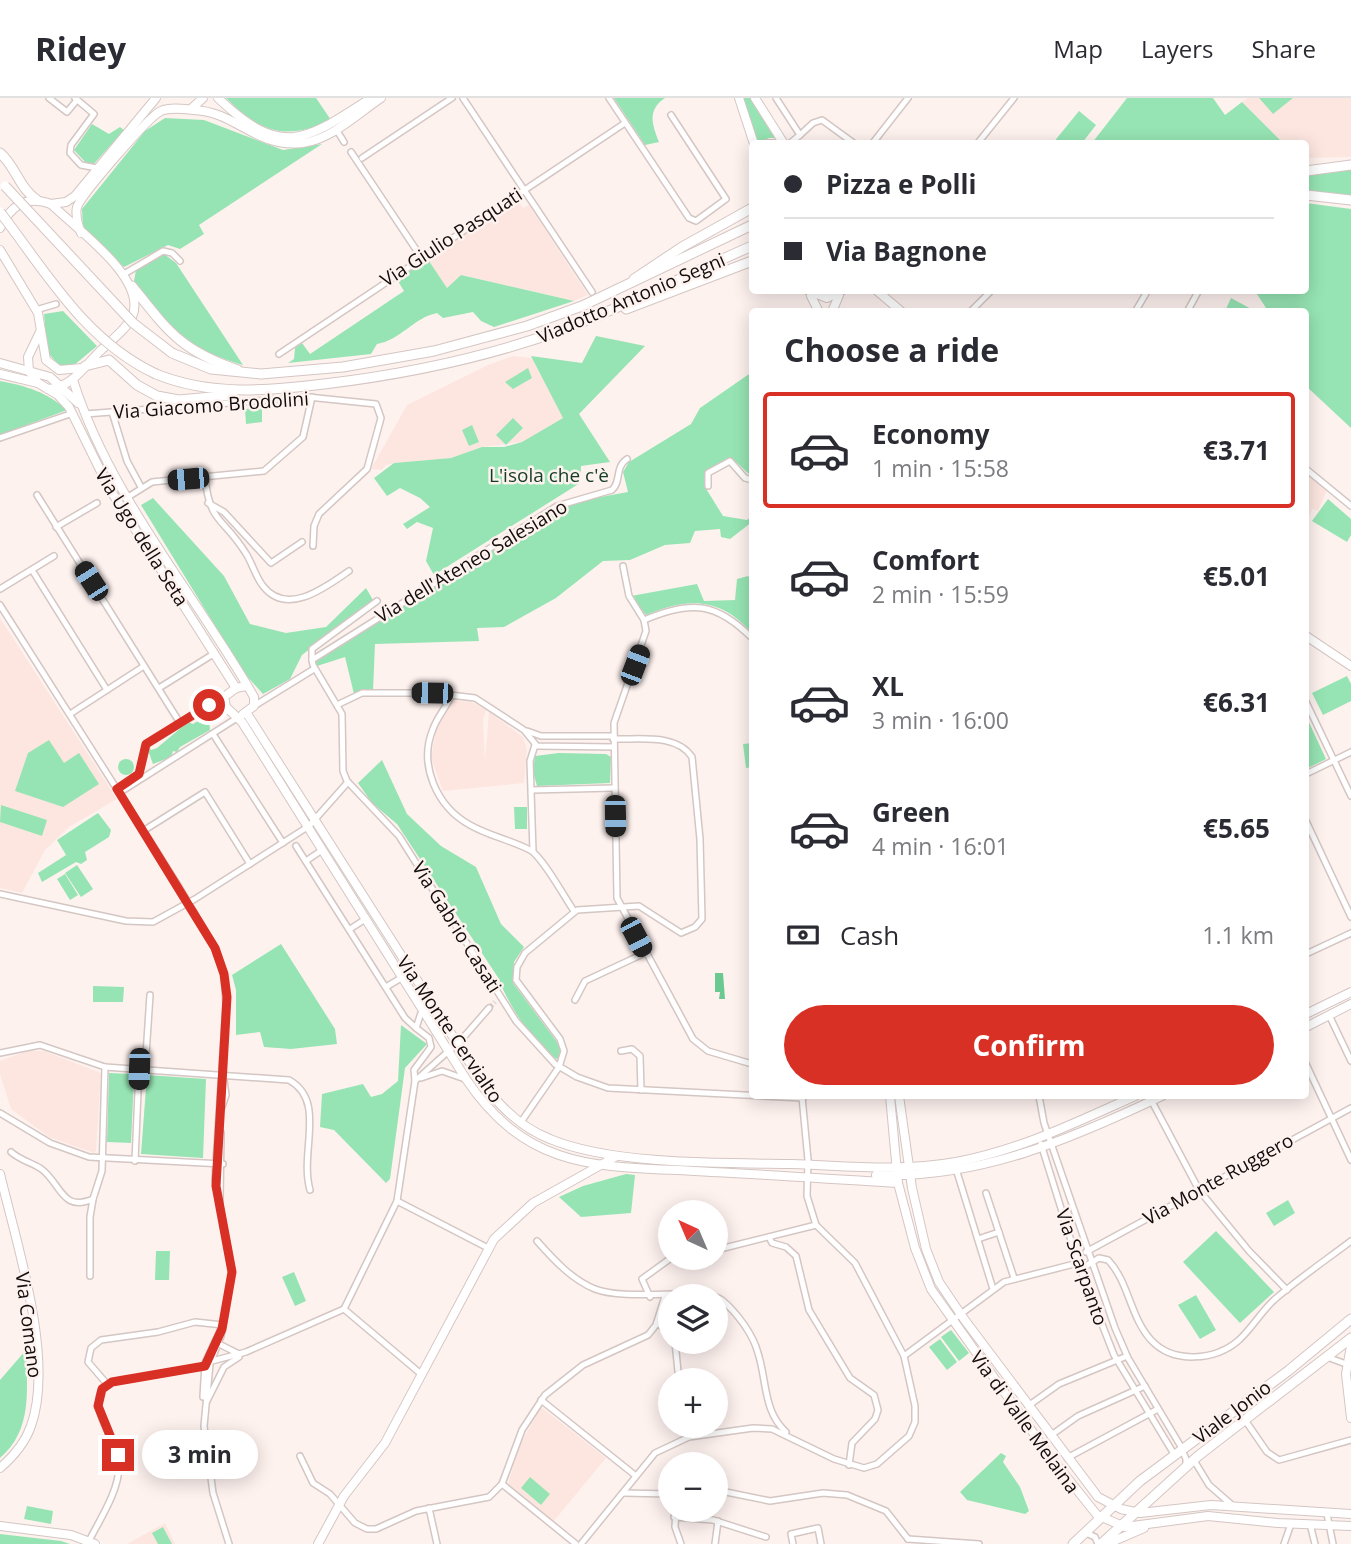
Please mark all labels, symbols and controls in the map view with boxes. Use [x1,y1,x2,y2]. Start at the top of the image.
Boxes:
text: Ridey [35,26,126,71]
text: Map [1053,32,1103,65]
text: Layers [1141,32,1214,65]
text: Share [1252,32,1316,65]
text: Pizza e Polli [826,166,976,202]
street label: Via Giulio Pasquati [375,181,527,293]
text: Via Bagnone [826,233,987,269]
street label: Viadotto Antonio Segni [533,247,729,349]
text: Choose a ride [784,328,999,371]
street label: Via Giacomo Brodolini [112,385,310,425]
text: Economy [872,416,990,452]
icon: car [788,419,851,482]
text: €3.71 [1203,432,1270,468]
text: 1 min · 15:58 [872,452,1009,484]
park label: L'isola che c'è [489,462,609,488]
street label: Via Ugo della Seta [89,463,195,611]
car [167,467,210,491]
street label: Via dell'Ateneo Salesiano [370,493,572,629]
text: Comfort [872,542,979,578]
icon: car [788,545,851,608]
car [71,558,112,604]
text: €5.01 [1203,558,1270,594]
text: 2 min · 15:59 [872,578,1009,610]
car [618,642,653,688]
text: XL [872,668,904,704]
icon: car [788,671,851,734]
car [411,682,454,704]
text: €6.31 [1203,684,1270,720]
route start [193,689,225,721]
text: 3 min · 16:00 [872,704,1009,736]
text: Green [872,794,950,830]
car [605,795,626,837]
icon: car [788,797,851,860]
text: €5.65 [1203,810,1270,846]
text: 4 min · 16:01 [872,830,1009,862]
street label: Via Gabrio Casati [406,856,508,998]
car [617,914,656,960]
icon: cash [784,916,822,954]
text: Cash [840,917,899,953]
text: 1.1 km [1202,919,1274,951]
street label: Via Monte Cervialto [391,950,509,1108]
button: Confirm [784,1005,1274,1085]
car [128,1048,151,1090]
street label: Via Monte Ruggero [1138,1127,1298,1231]
north arrow [658,1200,728,1270]
map controls [658,1200,728,1522]
street label: Via Scarpanto [1050,1205,1114,1329]
street label: Via Comano [10,1271,48,1379]
button: layers [658,1284,728,1354]
street label: Via di Valle Melaina [964,1346,1086,1498]
button: + [658,1368,728,1438]
street label: Viale Jonio [1188,1374,1276,1450]
callout: 3 min [142,1430,258,1480]
text: 3 min [168,1438,232,1470]
route end [102,1439,134,1471]
button: − [658,1452,728,1522]

